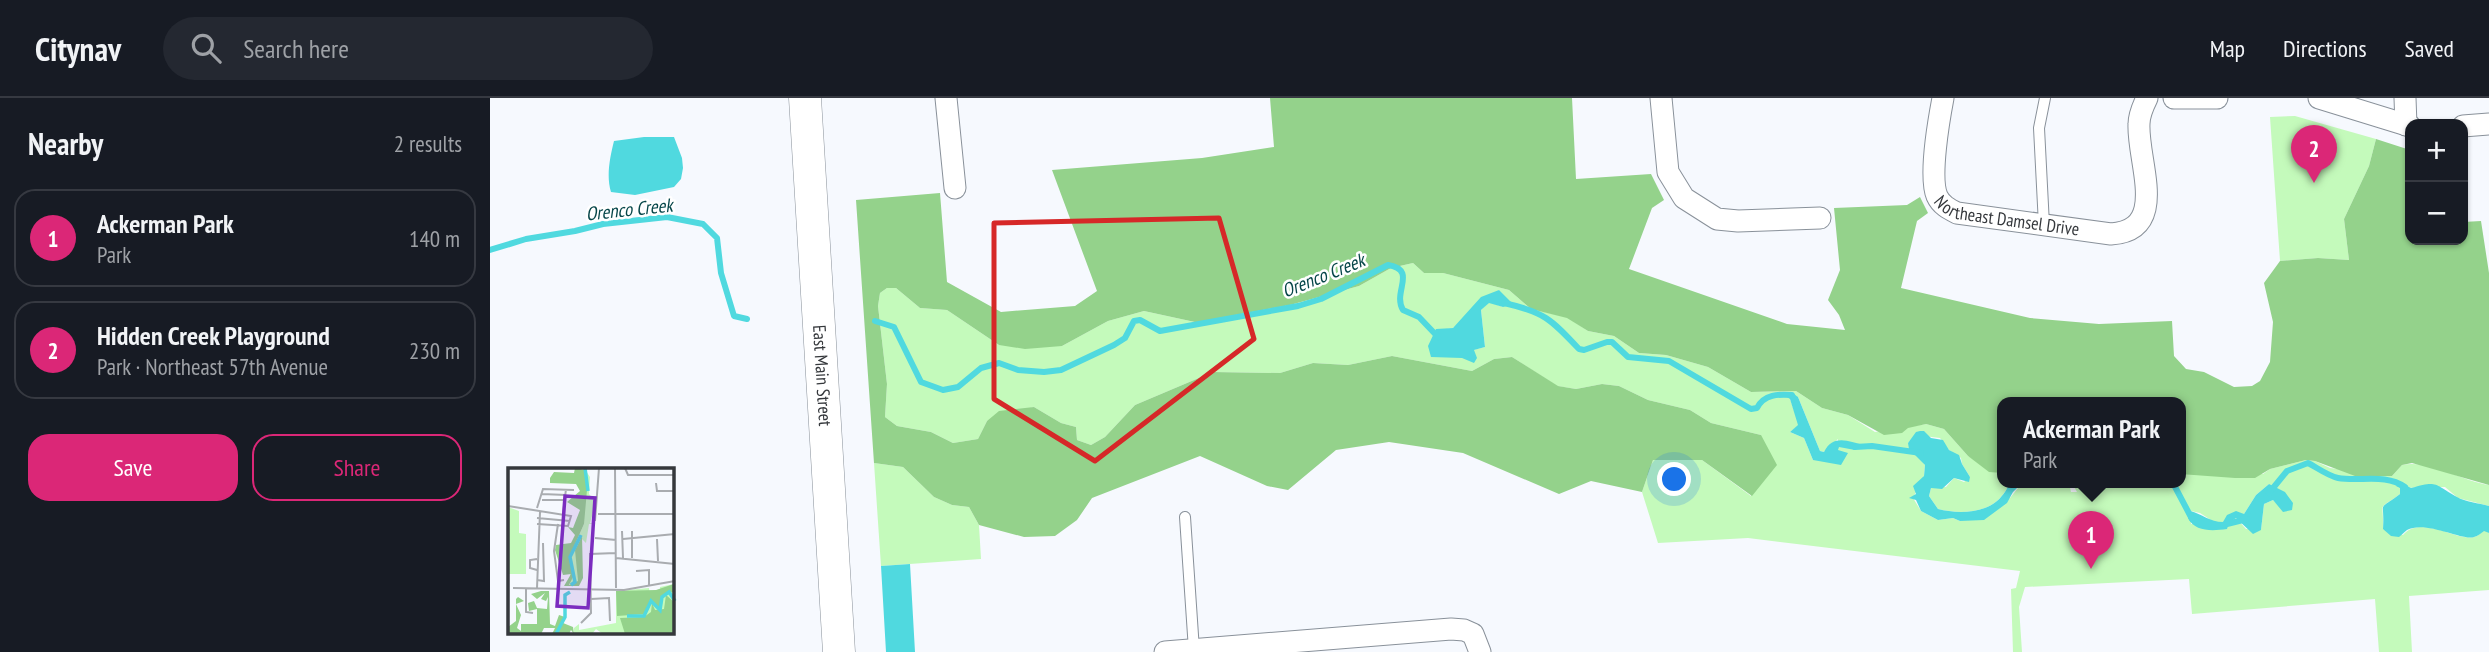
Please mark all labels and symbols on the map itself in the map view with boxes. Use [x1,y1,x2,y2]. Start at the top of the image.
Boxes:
pin: 2 [2291,125,2337,183]
street label: Northeast Damsel Drive [1929,190,2081,241]
water label: Orenco Creek [584,192,676,225]
water label: Orenco Creek [1278,247,1370,302]
street label: East Main Street [808,324,837,427]
your location [1657,462,1691,496]
inset map [508,468,674,634]
pin: 1 [2068,511,2114,569]

